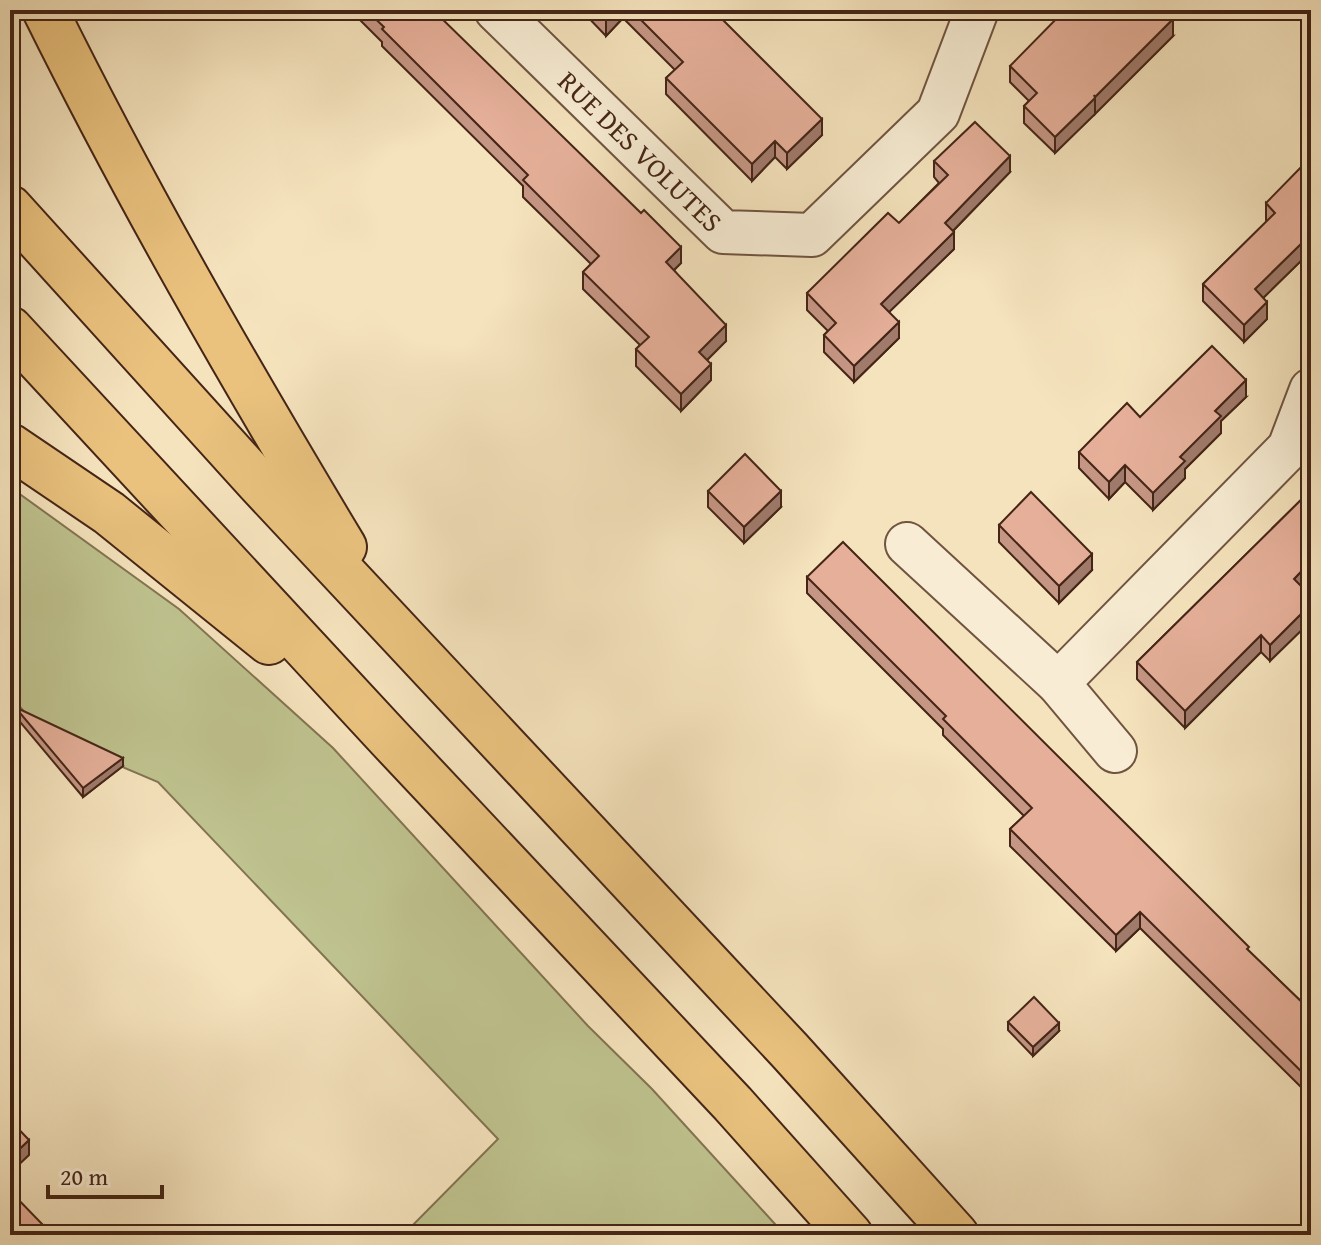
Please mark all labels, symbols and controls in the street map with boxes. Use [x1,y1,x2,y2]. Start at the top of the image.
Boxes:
street label: RUE DES VOLUTES [549,61,732,241]
scale bar [48,1149,162,1199]
text: 20 m [60,1159,108,1194]

